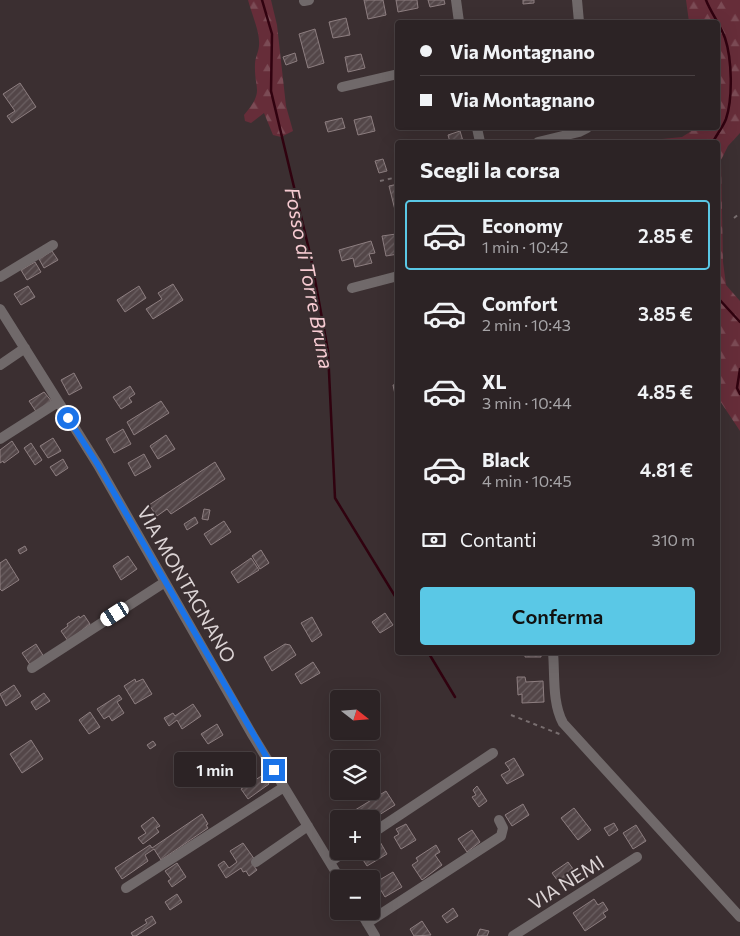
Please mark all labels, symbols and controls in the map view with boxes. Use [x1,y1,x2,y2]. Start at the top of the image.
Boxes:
text: Via Montagnano [450,40,595,63]
text: Via Montagnano [450,88,595,111]
text: Scegli la corsa [420,156,560,183]
water label: Fosso di Torre Bruna [281,185,339,371]
icon: car [422,213,467,258]
text: Economy [482,214,563,237]
text: 2.85 € [638,224,693,247]
text: 1 min · 10:42 [482,237,568,256]
icon: car [422,291,467,336]
text: Comfort [482,292,558,315]
text: 3.85 € [638,302,693,325]
text: 2 min · 10:43 [482,315,571,334]
icon: car [422,369,467,414]
text: XL [482,370,507,393]
text: 4.85 € [637,380,693,403]
text: 3 min · 10:44 [482,393,572,412]
route start [57,407,79,429]
icon: car [422,447,467,492]
text: Black [482,448,530,471]
text: 4.81 € [640,458,693,481]
text: 4 min · 10:45 [482,471,572,490]
street label: VIA MONTAGNANO [133,502,241,666]
icon: cash [420,526,448,554]
text: Contanti [460,528,537,551]
text: 310 m [652,530,695,549]
button: Conferma [420,587,695,645]
car [98,600,131,628]
north arrow [330,690,380,740]
map controls [330,690,380,920]
button: layers [330,750,380,800]
callout: 1 min [174,752,256,788]
route end [263,759,285,781]
text: 1 min [196,760,234,779]
button: + [330,810,380,860]
street label: VIA NEMI [524,850,608,914]
button: − [330,870,380,920]

